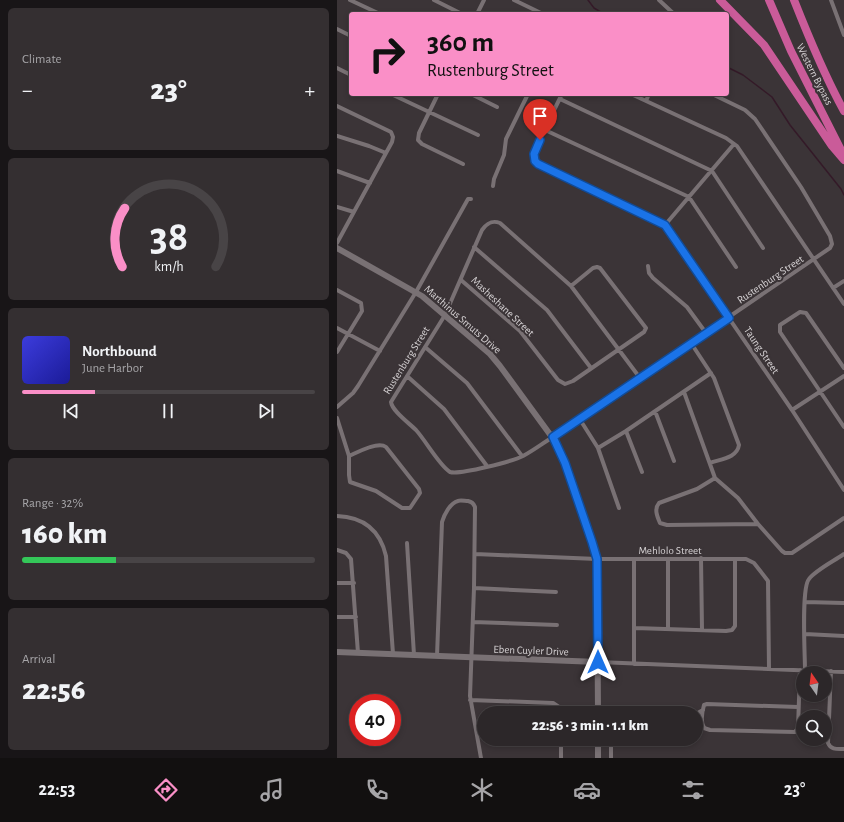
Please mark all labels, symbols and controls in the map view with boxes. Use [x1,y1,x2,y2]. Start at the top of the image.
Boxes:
icon: right [361,28,413,80]
text: 360 m [427,29,494,57]
street label: Western Bypass [794,42,835,107]
text: Climate [22,53,61,66]
text: Rustenburg Street [427,62,554,80]
text: 23° [150,75,187,105]
text: − [22,79,33,101]
text: + [304,79,315,101]
pin [523,99,557,140]
icon: arrive [529,105,551,127]
text: 38 [149,217,188,258]
street label: Rustenburg Street [735,253,806,306]
text: km/h [154,260,183,274]
street label: Masheshane Street [469,274,537,339]
street label: Marthinus Smuts Drive [422,283,503,356]
street label: Rustenburg Street [381,324,432,396]
street label: Taung Street [742,325,782,376]
text: Northbound [82,344,157,359]
text: June Harbor [82,362,143,375]
icon: previous [60,400,82,422]
icon: pause [157,400,179,422]
icon: next [255,400,277,422]
text: Range · 32% [22,497,83,510]
text: 160 km [22,519,107,549]
street label: Mehlolo Street [638,545,702,556]
position arrow [577,641,619,683]
street label: Eben Cuyler Drive [493,644,569,657]
text: Arrival [22,653,55,666]
north arrow [796,666,832,702]
map controls [796,666,832,746]
text: 22:56 [22,675,85,705]
speed limit sign: 40 [349,694,401,746]
button: search [796,710,832,746]
text: 22:56 · 3 min · 1.1 km [532,718,648,733]
icon: directions [152,776,180,804]
icon: music [258,776,286,804]
icon: phone [363,776,391,804]
icon: climate [468,776,496,804]
icon: car [573,776,601,804]
icon: filters [679,776,707,804]
text: 22:53 [39,781,75,799]
text: 23° [784,781,805,799]

